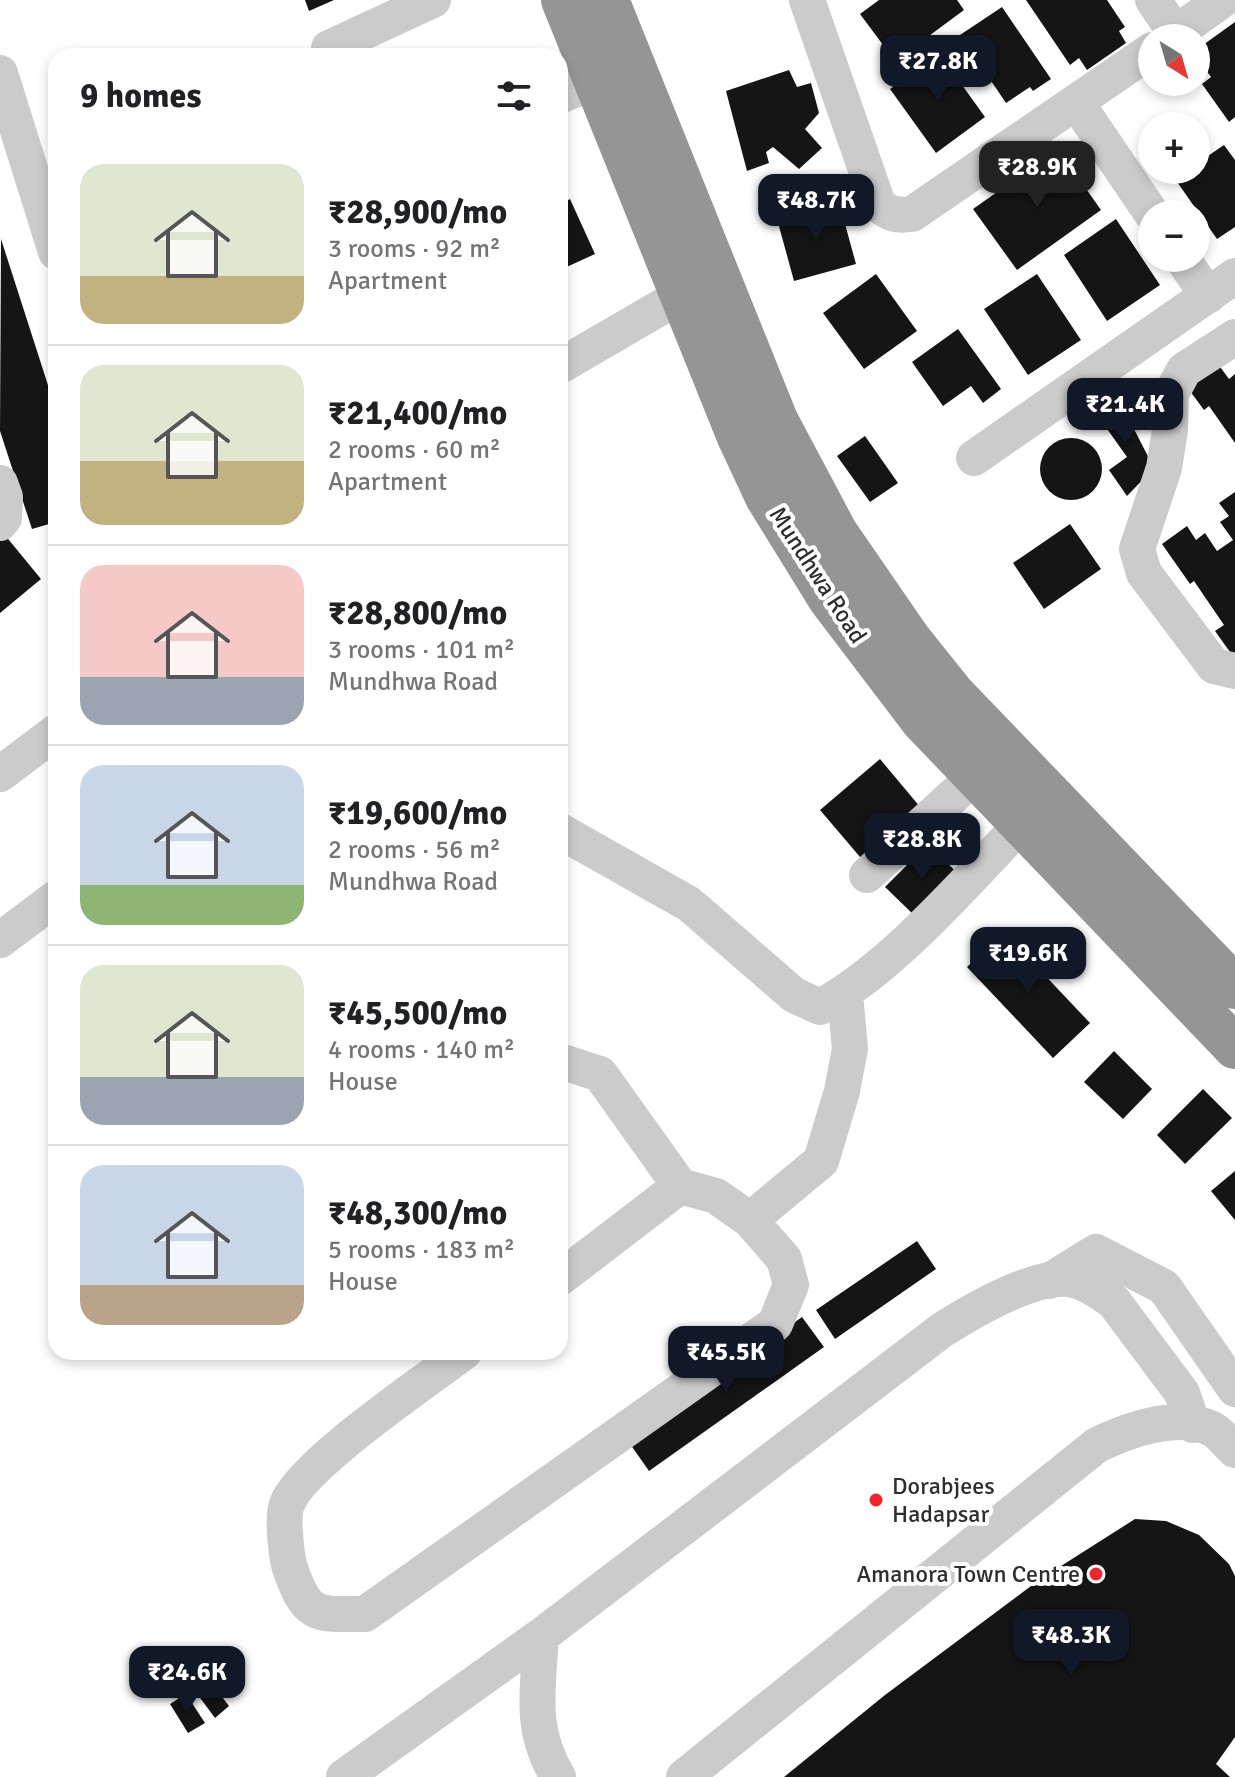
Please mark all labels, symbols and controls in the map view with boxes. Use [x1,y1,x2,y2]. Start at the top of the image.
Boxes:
north arrow [1138,24,1210,96]
map controls [1138,24,1210,272]
pin: ₹27.8K [873,35,1003,103]
text: ₹27.8K [898,45,978,77]
icon: filters [492,74,536,118]
text: 9 homes [80,75,201,117]
button: + [1138,112,1210,184]
pin: ₹28.9K [972,141,1102,209]
text: ₹28.9K [997,151,1077,183]
pin: ₹48.7K [751,174,881,242]
text: ₹48.7K [776,184,856,216]
text: ₹28,900/mo [328,191,507,233]
icon: home [144,196,240,292]
button: − [1138,200,1210,272]
text: 3 rooms · 92 m² [328,233,501,265]
text: Apartment [328,265,447,297]
pin: ₹21.4K [1060,378,1190,446]
text: ₹21.4K [1085,388,1165,420]
text: ₹21,400/mo [328,392,507,434]
icon: home [144,397,240,493]
text: 2 rooms · 60 m² [328,434,501,466]
text: Apartment [328,466,447,498]
street label: Mundhwa Road [763,501,873,649]
text: ₹28,800/mo [328,592,507,634]
icon: home [144,597,240,693]
text: 3 rooms · 101 m² [328,634,515,666]
text: Mundhwa Road [328,666,498,698]
text: ₹19,600/mo [328,792,507,834]
icon: home [144,797,240,893]
pin: ₹28.8K [857,813,987,881]
text: ₹28.8K [882,823,962,855]
text: 2 rooms · 56 m² [328,834,501,866]
text: Mundhwa Road [328,866,498,898]
pin: ₹19.6K [963,927,1093,995]
text: ₹19.6K [988,937,1068,969]
text: ₹45,500/mo [328,992,507,1034]
icon: home [144,997,240,1093]
text: 4 rooms · 140 m² [328,1034,515,1066]
text: House [328,1066,398,1098]
text: ₹48,300/mo [328,1192,507,1234]
icon: home [144,1197,240,1293]
text: 5 rooms · 183 m² [328,1234,515,1266]
text: House [328,1266,398,1298]
pin: ₹45.5K [661,1326,791,1394]
text: ₹45.5K [686,1336,766,1368]
place label: Dorabjees Hadapsar [892,1471,995,1529]
marker: Dorabjees Hadapsar [867,1491,885,1509]
place label: Amanora Town Centre [856,1559,1080,1589]
marker: Amanora Town Centre [1087,1565,1105,1583]
pin: ₹48.3K [1006,1609,1136,1677]
text: ₹48.3K [1031,1619,1111,1651]
pin: ₹24.6K [122,1646,252,1714]
text: ₹24.6K [147,1656,227,1688]

